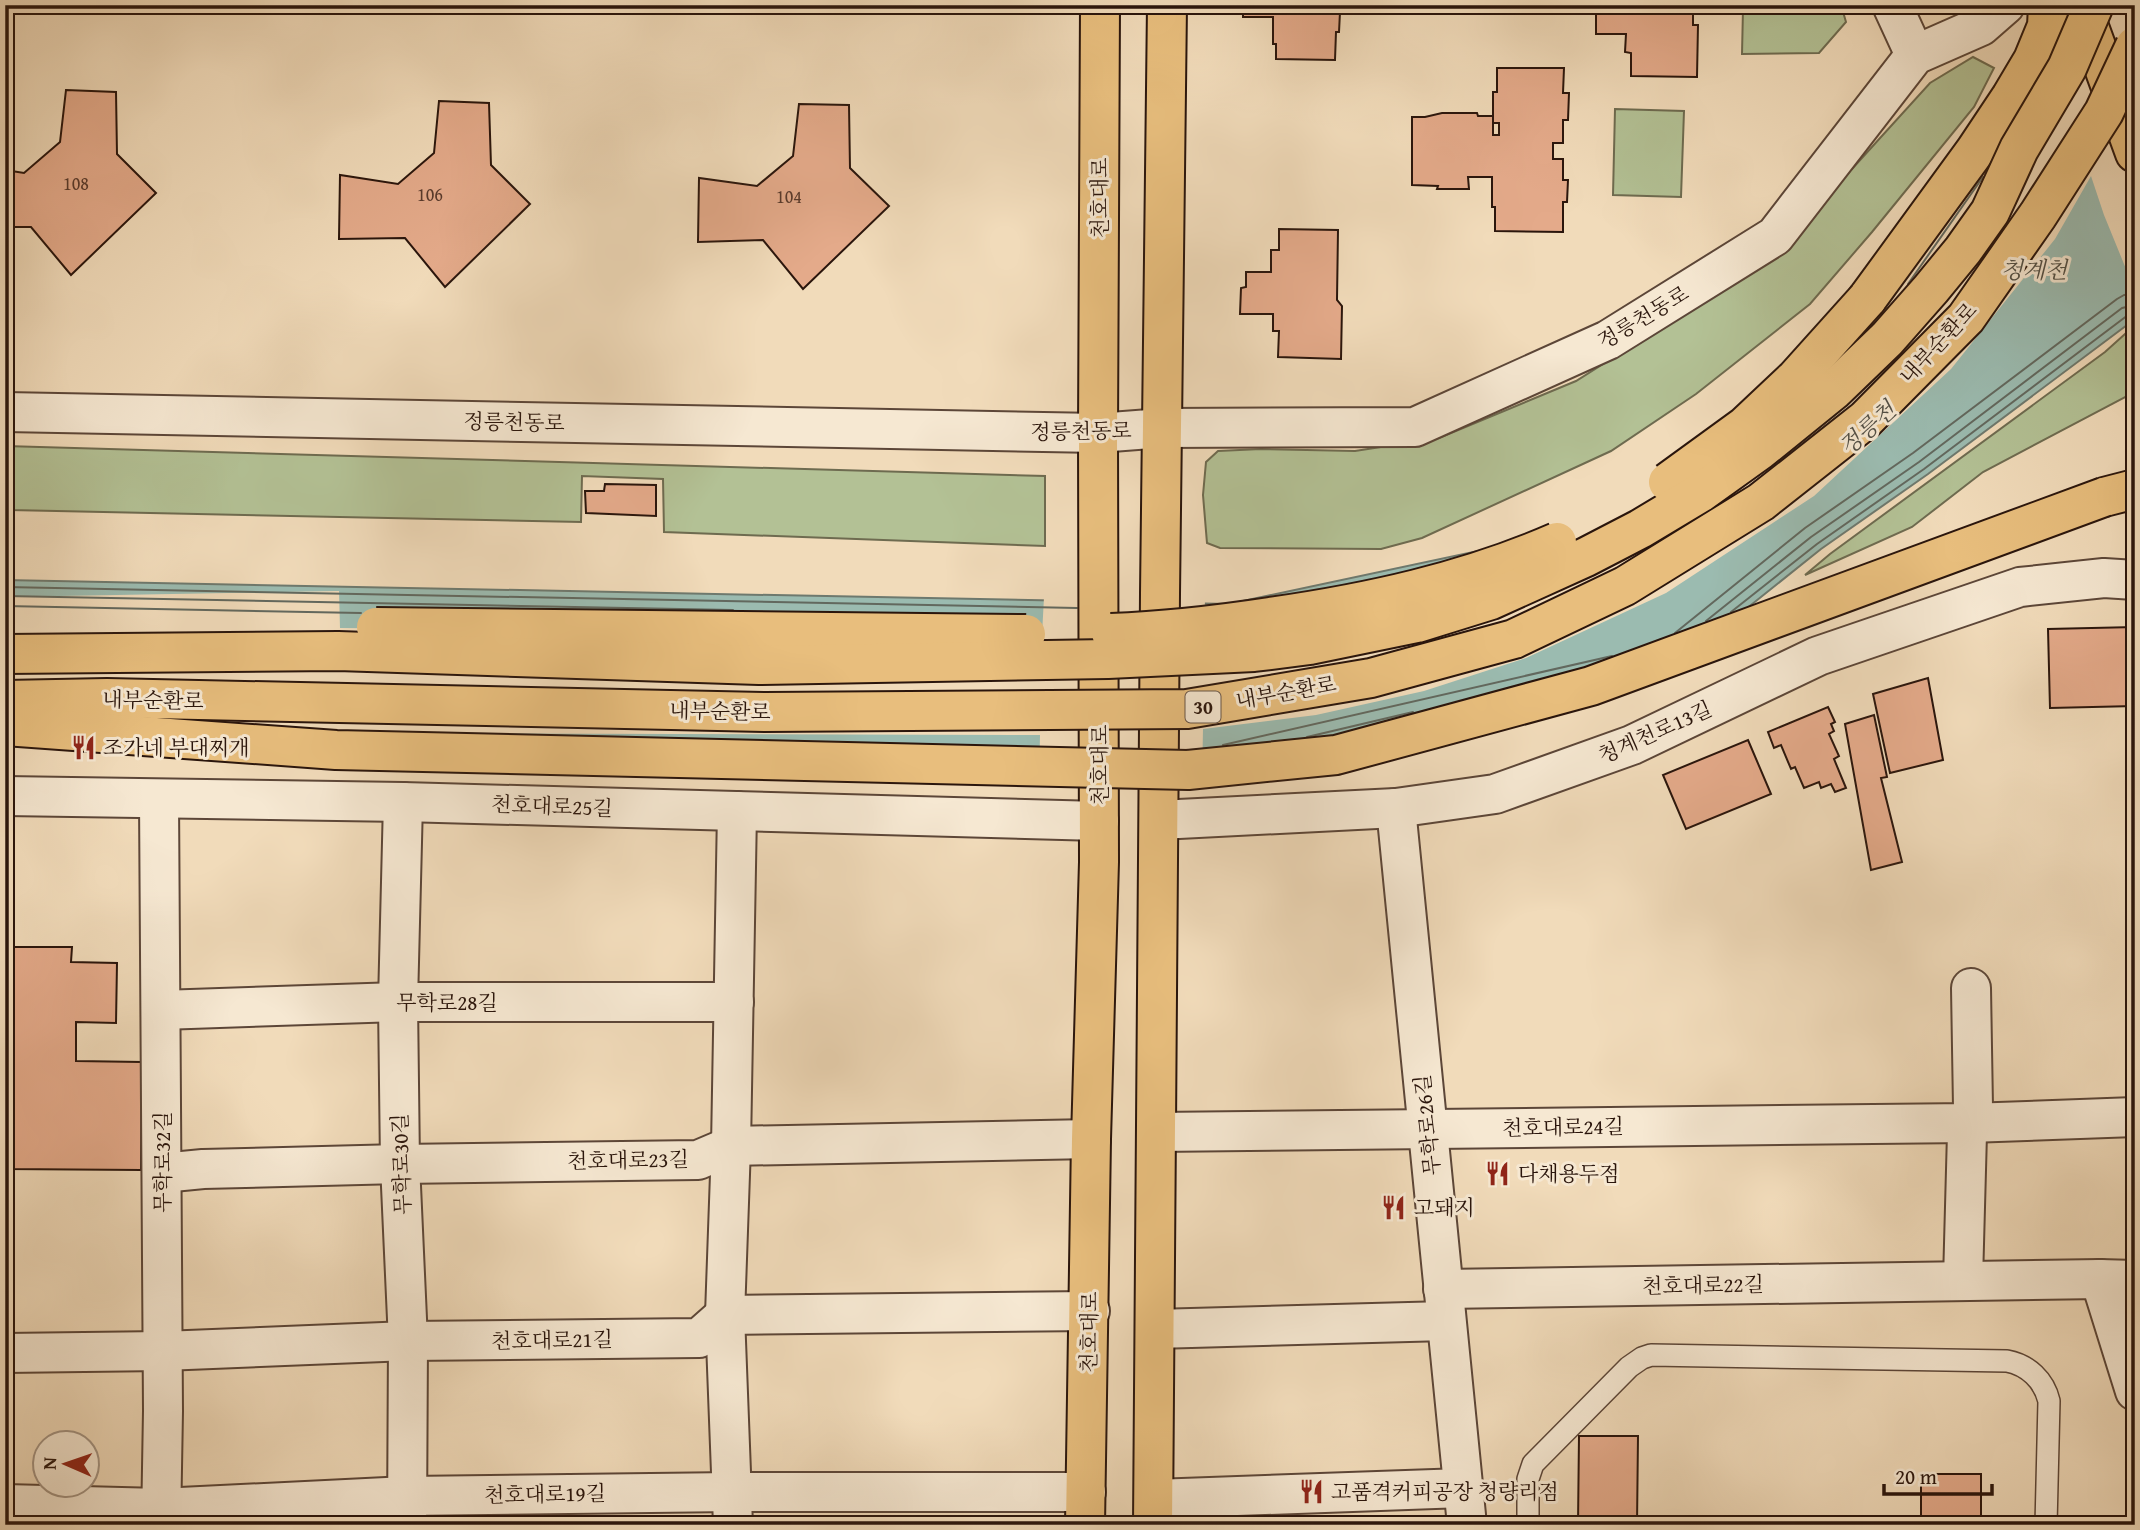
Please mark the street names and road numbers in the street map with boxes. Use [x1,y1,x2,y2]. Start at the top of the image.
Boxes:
street label: 천호대로 [1084,157,1115,239]
street label: 정릉천동로 [1592,278,1694,356]
street label: 내부순환로 [1892,295,1984,391]
street label: 정릉천동로 [463,406,565,438]
street label: 정릉천동로 [1030,415,1132,447]
street label: 내부순환로 [1233,668,1339,716]
street label: 내부순환로 [102,684,204,716]
road number: 30 [1186,692,1220,722]
street label: 청계천로13길 [1593,693,1717,771]
street label: 내부순환로 [669,695,771,727]
street label: 천호대로 [1084,724,1115,806]
street label: 천호대로25길 [491,788,613,824]
street label: 무학로28길 [396,987,498,1018]
street label: 무학로26길 [1406,1073,1448,1177]
street label: 천호대로24길 [1502,1110,1624,1144]
street label: 무학로32길 [147,1111,178,1213]
street label: 무학로30길 [384,1113,418,1215]
street label: 천호대로23길 [567,1143,689,1177]
street label: 천호대로22길 [1642,1268,1764,1302]
street label: 천호대로 [1073,1291,1105,1373]
street label: 천호대로21길 [491,1323,613,1357]
street label: 천호대로19길 [484,1477,606,1511]

